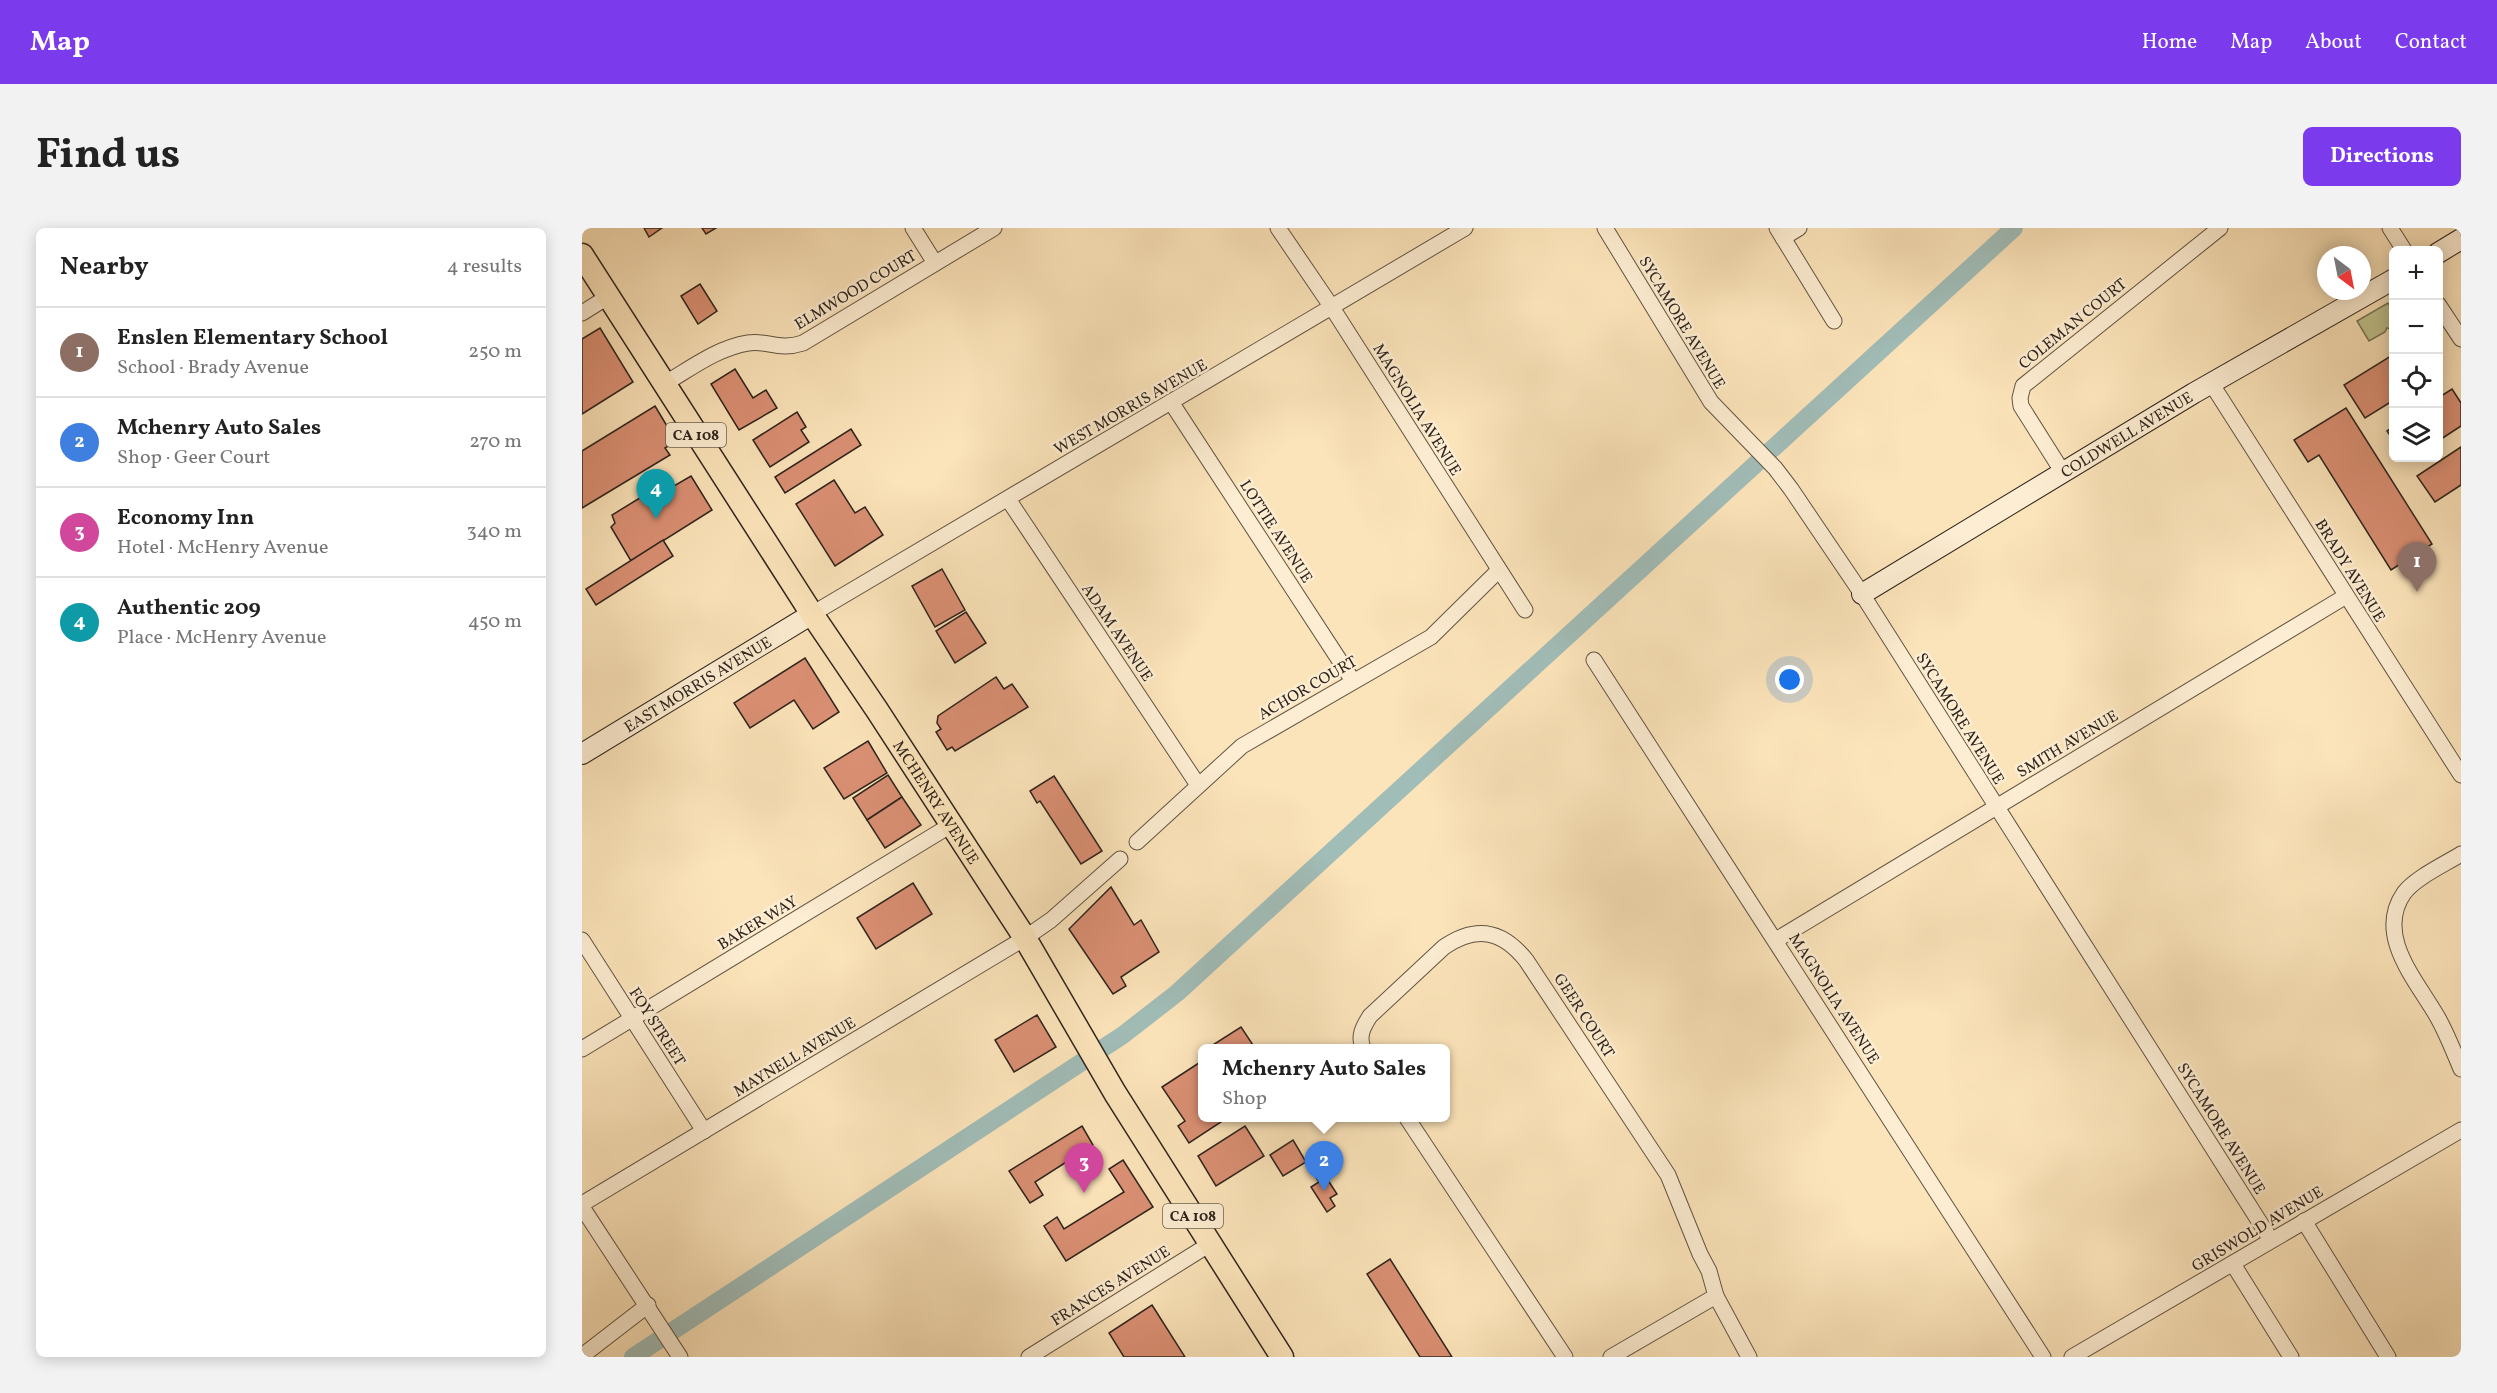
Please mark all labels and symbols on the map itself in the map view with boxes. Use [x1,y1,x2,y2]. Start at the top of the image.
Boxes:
street label: ELMWOOD COURT [791,245,921,336]
north arrow [2317,246,2371,300]
street label: SYCAMORE AVENUE [1633,252,1730,394]
street label: COLEMAN COURT [2014,274,2132,375]
street label: MAGNOLIA AVENUE [1367,340,1466,480]
street label: WEST MORRIS AVENUE [1050,355,1212,461]
street label: COLDWELL AVENUE [2057,387,2198,484]
road number: CA 108 [666,423,726,447]
pin: 4 [636,470,676,519]
street label: LOTTIE AVENUE [1234,476,1317,588]
street label: BRADY AVENUE [2309,515,2390,627]
pin: 1 [2398,542,2436,592]
street label: ADAM AVENUE [1075,580,1157,686]
street label: EAST MORRIS AVENUE [620,632,776,739]
street label: SYCAMORE AVENUE [1910,649,2009,789]
street label: ACHOR COURT [1254,651,1362,726]
your location [1775,665,1804,694]
street label: SMITH AVENUE [2013,706,2123,784]
street label: MCHENRY AVENUE [887,737,983,869]
street label: BAKER WAY [714,891,802,956]
street label: MAGNOLIA AVENUE [1783,929,1884,1069]
street label: GEER COURT [1548,969,1619,1063]
street label: FOY STREET [623,984,690,1071]
street label: MAYNELL AVENUE [730,1012,860,1103]
street label: SYCAMORE AVENUE [2171,1059,2270,1199]
pin: 2 [1304,1142,1344,1191]
pin: 3 [1064,1144,1104,1193]
street label: GRISWOLD AVENUE [2188,1182,2328,1278]
road number: CA 108 [1163,1204,1223,1228]
street label: FRANCES AVENUE [1047,1241,1175,1332]

